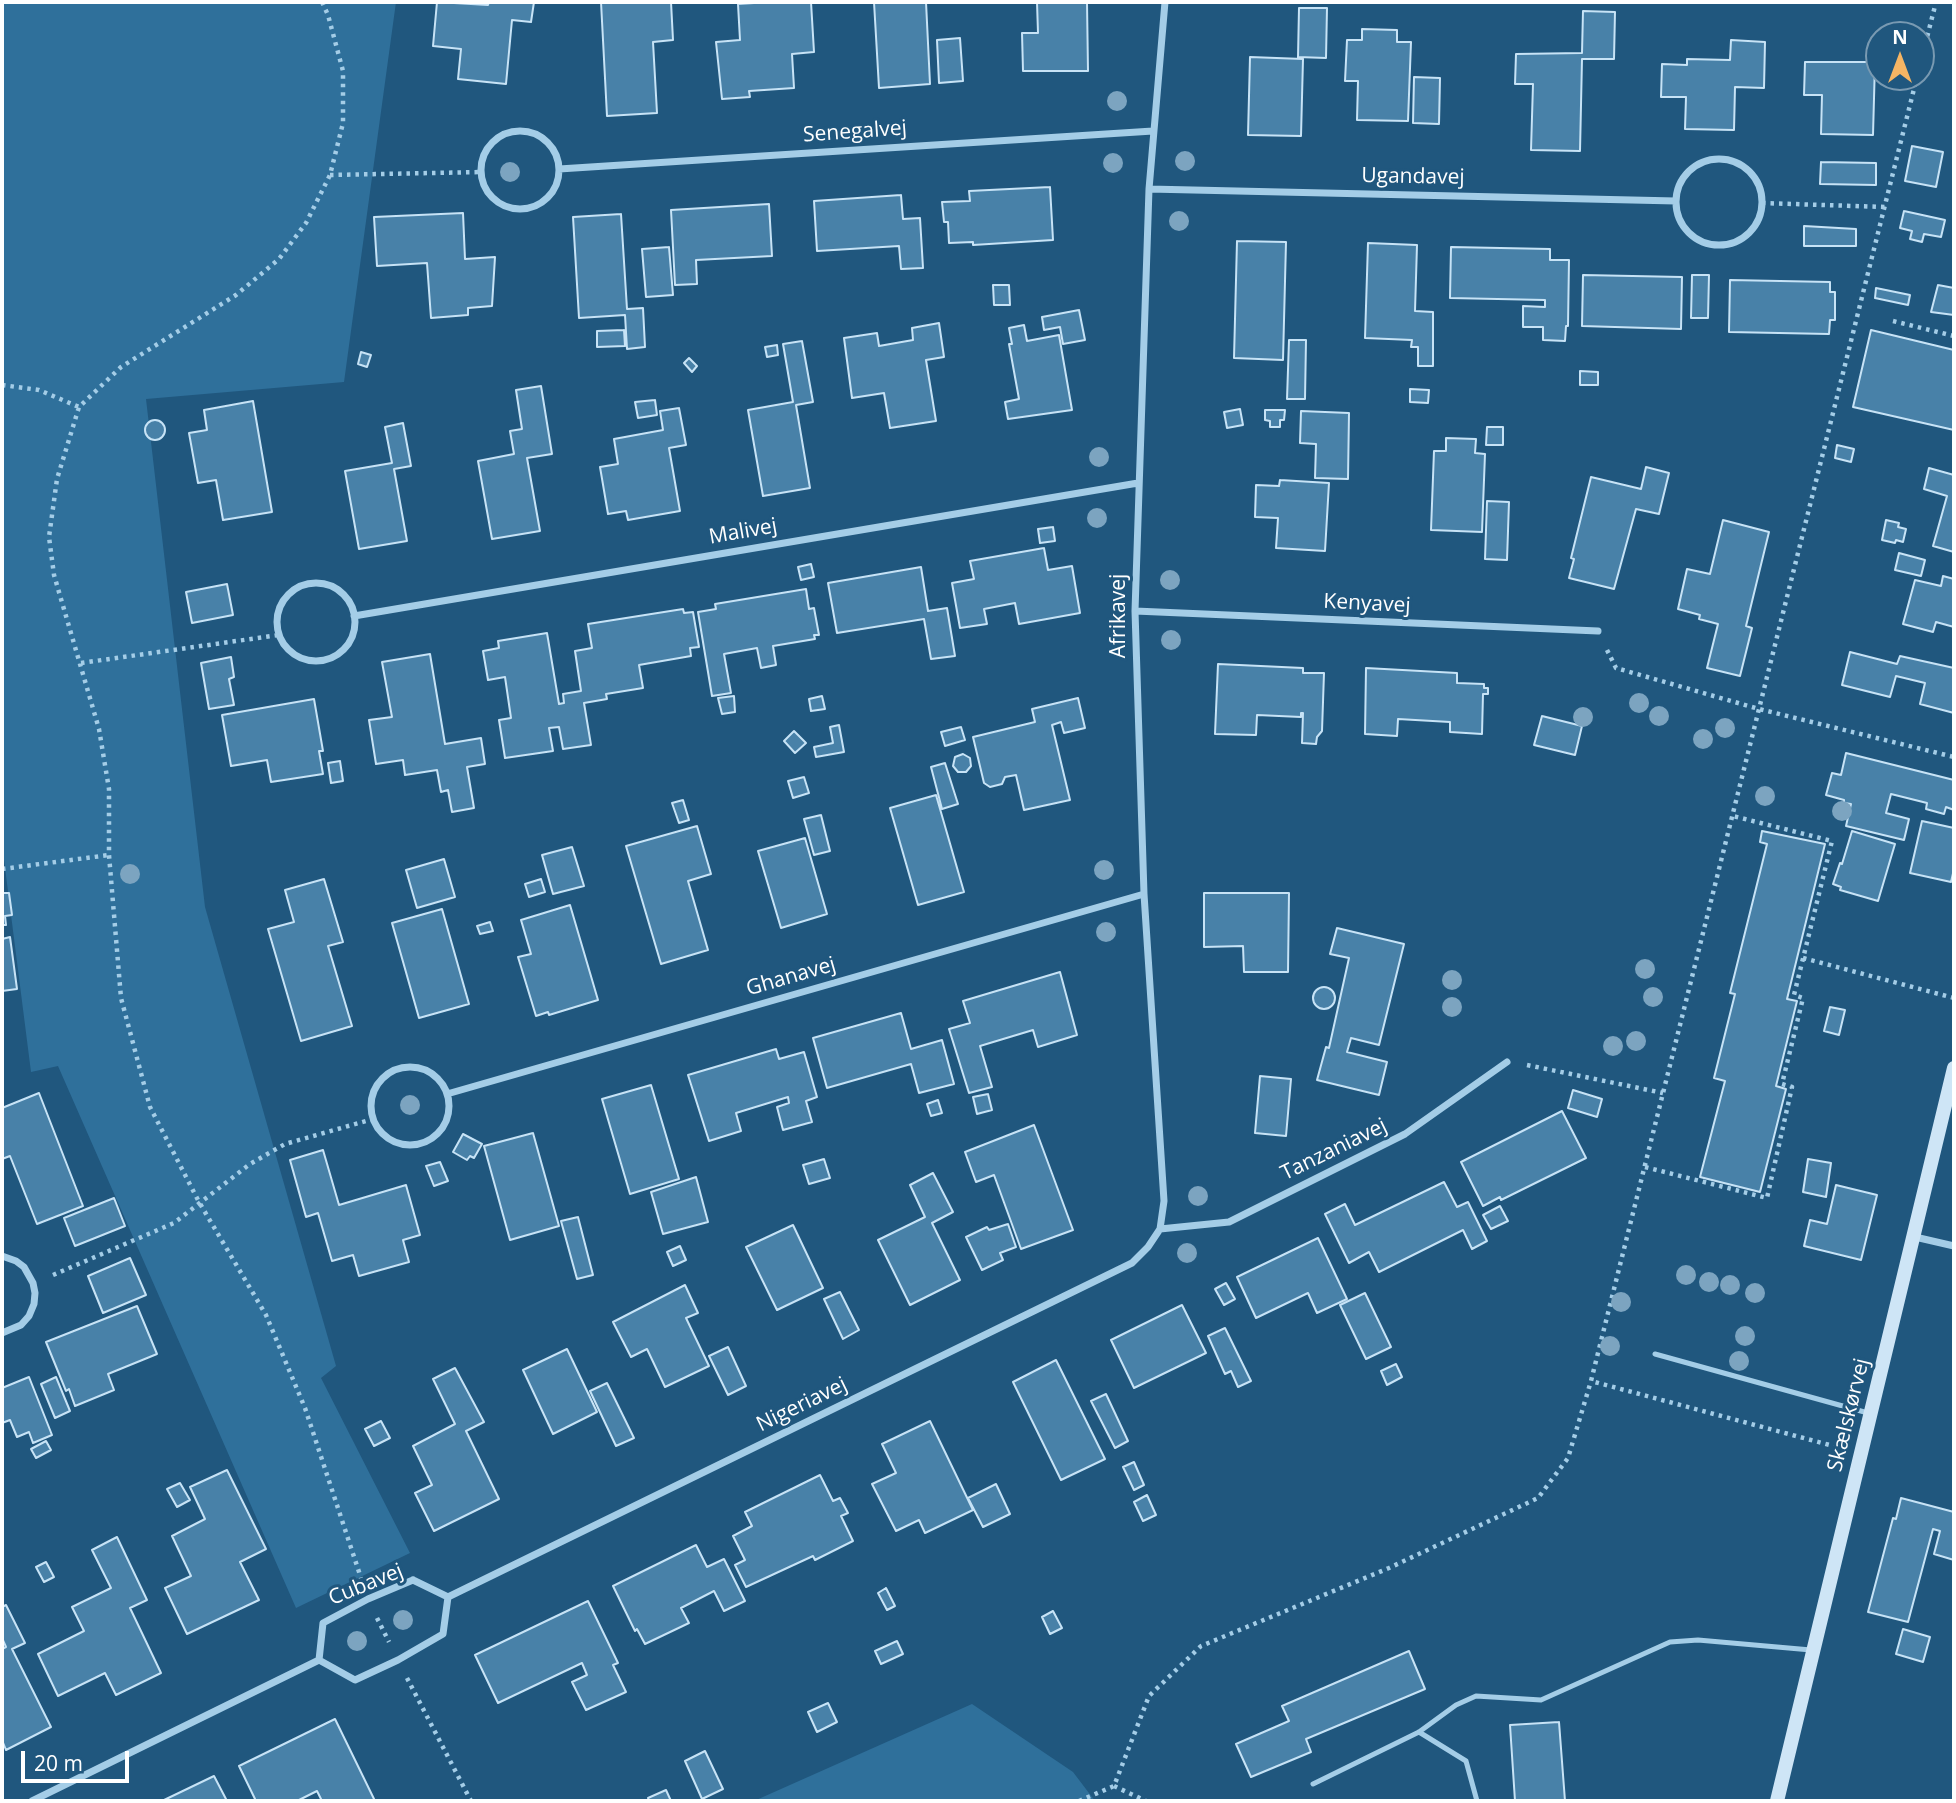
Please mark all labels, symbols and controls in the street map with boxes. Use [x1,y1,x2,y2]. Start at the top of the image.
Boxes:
north arrow [1865,21,1935,91]
text: N [1892,24,1908,50]
street label: Senegalvej [802,116,908,148]
street label: Ugandavej [1361,163,1465,191]
street label: Malivej [707,514,779,550]
street label: Afrikavej [1106,574,1132,658]
street label: Kenyavej [1323,589,1411,619]
street label: Ghanavej [743,952,839,1002]
street label: Tanzaniavej [1277,1113,1391,1187]
street label: Skælskørvej [1823,1356,1875,1474]
street label: Nigeriavej [753,1372,851,1438]
street label: Cubavej [325,1559,407,1611]
scale bar [24,1736,133,1780]
text: 20 m [34,1749,83,1777]

